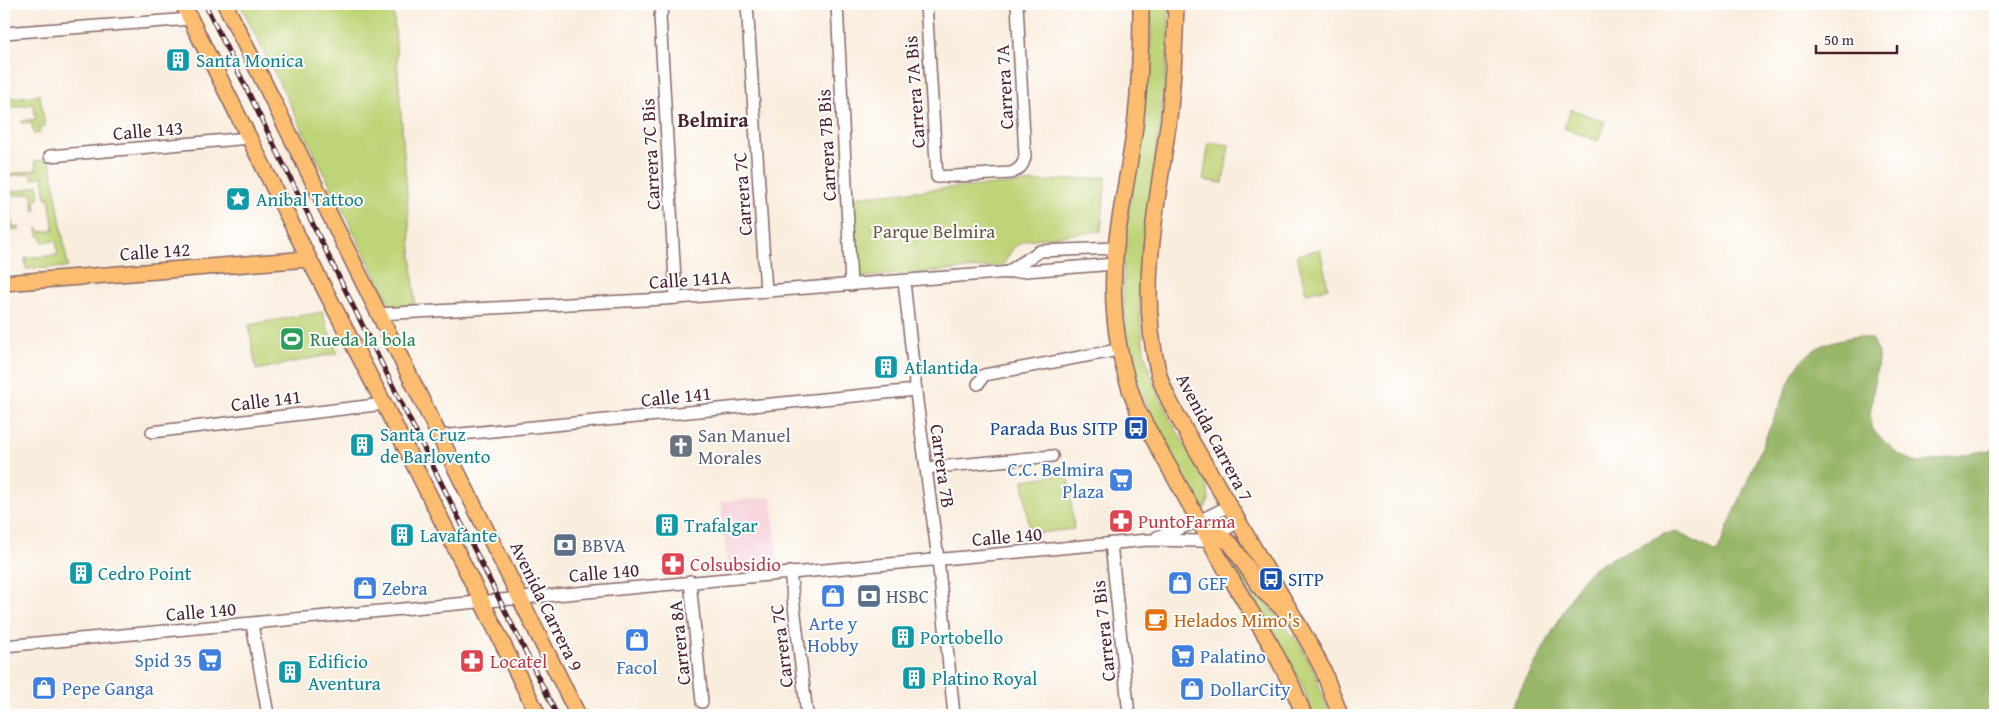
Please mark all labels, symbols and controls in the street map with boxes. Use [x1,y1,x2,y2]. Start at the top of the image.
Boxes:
scale bar [1816,22,1898,54]
text: 50 m [1824,29,1855,50]
street label: Carrera 7A Bis [896,35,932,149]
street label: Carrera 7A [988,43,1020,130]
place label: Santa Monica [196,46,303,74]
building icon: Santa Monica [165,47,191,73]
street label: Carrera 7B Bis [809,88,843,202]
street label: Carrera 7C Bis [633,97,667,211]
district label: Belmira [678,105,749,134]
street label: Calle 143 [112,113,184,147]
street label: Carrera 7C [725,151,759,237]
place label: Anibal Tattoo [256,185,364,213]
place icon: Anibal Tattoo [225,186,251,212]
park label: Parque Belmira [873,217,995,245]
street label: Calle 142 [119,235,191,267]
street label: Calle 141A [648,262,732,296]
place label: Rueda la bola [310,325,416,353]
sports icon: Rueda la bola [279,326,305,352]
place label: Atlantida [904,353,978,381]
building icon: Atlantida [873,354,899,380]
street label: Avenida Carrera 7 [1169,368,1261,506]
street label: Calle 141 [639,378,713,414]
street label: Calle 141 [229,382,303,418]
place label: Parada Bus SITP [990,414,1118,442]
bus stop icon: Parada Bus SITP [1123,415,1149,441]
place label: Santa Cruz de Barlovento [380,420,490,470]
place label: San Manuel Morales [698,421,791,471]
street label: Carrera 7B [923,422,963,510]
building icon: Santa Cruz de Barlovento [349,432,375,458]
church icon: San Manuel Morales [668,433,694,459]
place label: C.C. Belmira Plaza [1007,455,1104,505]
supermarket icon: C.C. Belmira Plaza [1108,467,1134,493]
place label: PuntoFarma [1138,507,1235,535]
pharmacy icon: PuntoFarma [1108,508,1134,534]
place label: Trafalgar [684,511,758,539]
building icon: Trafalgar [654,512,680,538]
street label: Calle 140 [971,519,1043,553]
place label: Lavafante [420,521,497,549]
building icon: Lavafante [389,522,415,548]
place label: BBVA [582,531,626,559]
bank icon: BBVA [552,532,578,558]
street label: Avenida Carrera 9 [503,536,591,676]
place label: Colsubsidio [690,550,781,578]
pharmacy icon: Colsubsidio [660,551,686,577]
street label: Calle 140 [568,555,640,589]
place label: Cedro Point [98,559,192,587]
building icon: Cedro Point [68,560,94,586]
place label: SITP [1288,565,1324,593]
bus stop icon: SITP [1258,566,1284,592]
place label: GEF [1198,569,1228,597]
shop icon: GEF [1167,570,1193,596]
place label: Zebra [382,574,427,602]
shop icon: Zebra [352,575,378,601]
street label: Carrera 7 Bis [1084,579,1122,683]
place label: HSBC [886,582,929,610]
shop icon: Arte y Hobby [820,583,846,609]
bank icon: HSBC [856,583,882,609]
street label: Calle 140 [165,594,237,628]
street label: Carrera 8A [661,599,697,687]
street label: Carrera 7C [762,603,800,689]
place label: Helados Mimo's [1174,606,1300,634]
cafe icon: Helados Mimo's [1143,607,1169,633]
place label: Arte y Hobby [807,609,859,659]
place label: Portobello [920,623,1003,651]
building icon: Portobello [890,624,916,650]
shop icon: Facol [624,627,650,653]
place label: Palatino [1200,642,1266,670]
supermarket icon: Palatino [1170,643,1196,669]
place label: Spid 35 [135,646,192,674]
supermarket icon: Spid 35 [197,647,223,673]
place label: Edificio Aventura [308,647,381,697]
place label: Locatel [490,647,547,675]
pharmacy icon: Locatel [459,648,485,674]
place label: Facol [617,653,657,681]
building icon: Edificio Aventura [277,659,303,685]
place label: Platino Royal [932,664,1037,692]
building icon: Platino Royal [901,665,927,691]
place label: Pepe Ganga [62,674,154,702]
shop icon: Pepe Ganga [31,675,57,701]
place label: DollarCity [1210,675,1291,703]
shop icon: DollarCity [1179,676,1205,702]

